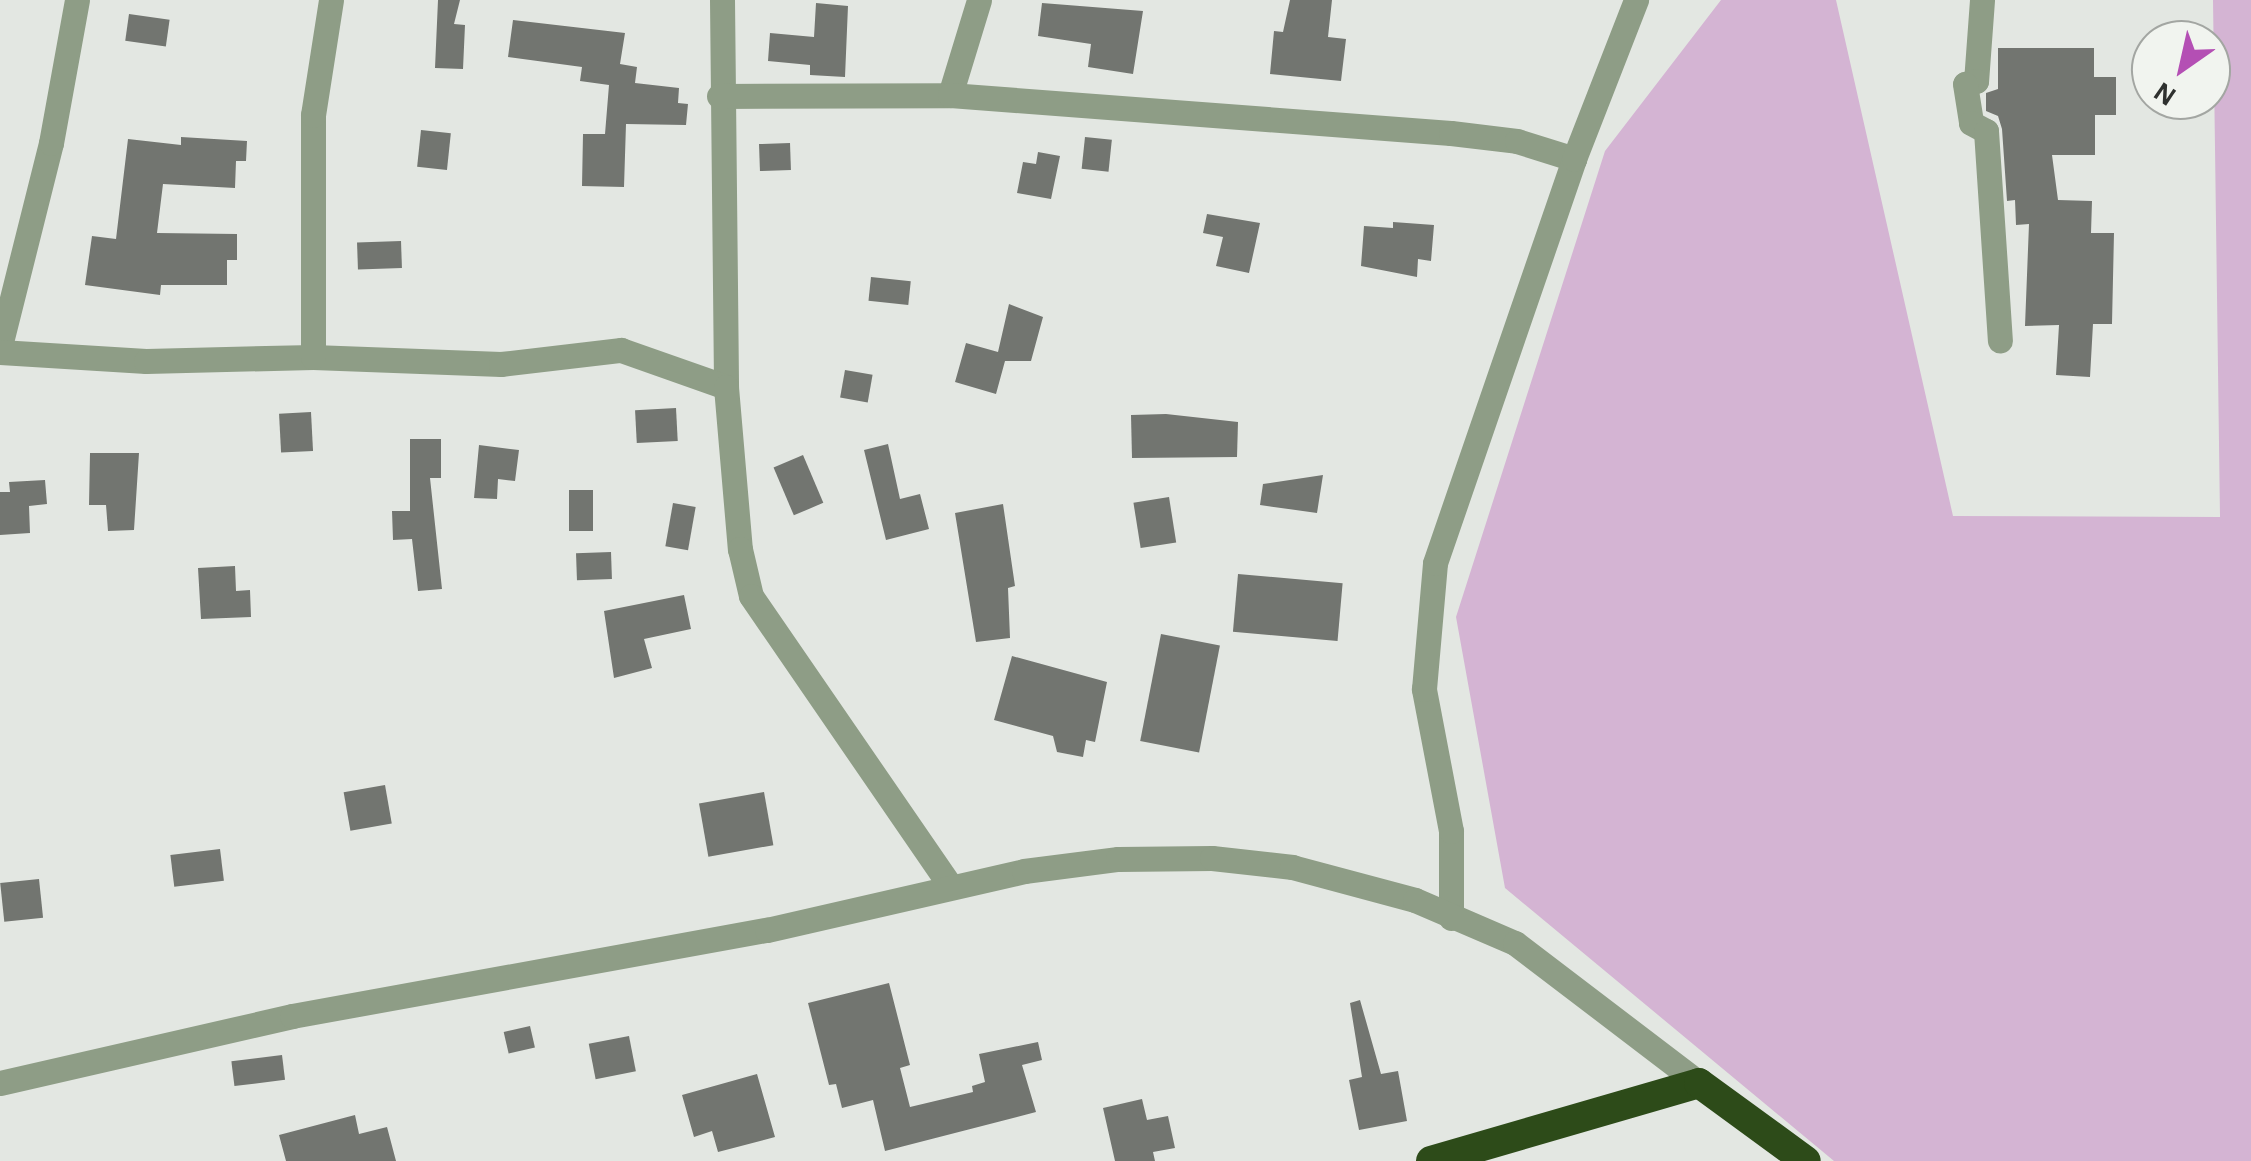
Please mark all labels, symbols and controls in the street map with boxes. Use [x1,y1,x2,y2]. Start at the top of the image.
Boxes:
north arrow [2131,20,2231,120]
text: N [2149,76,2181,110]

